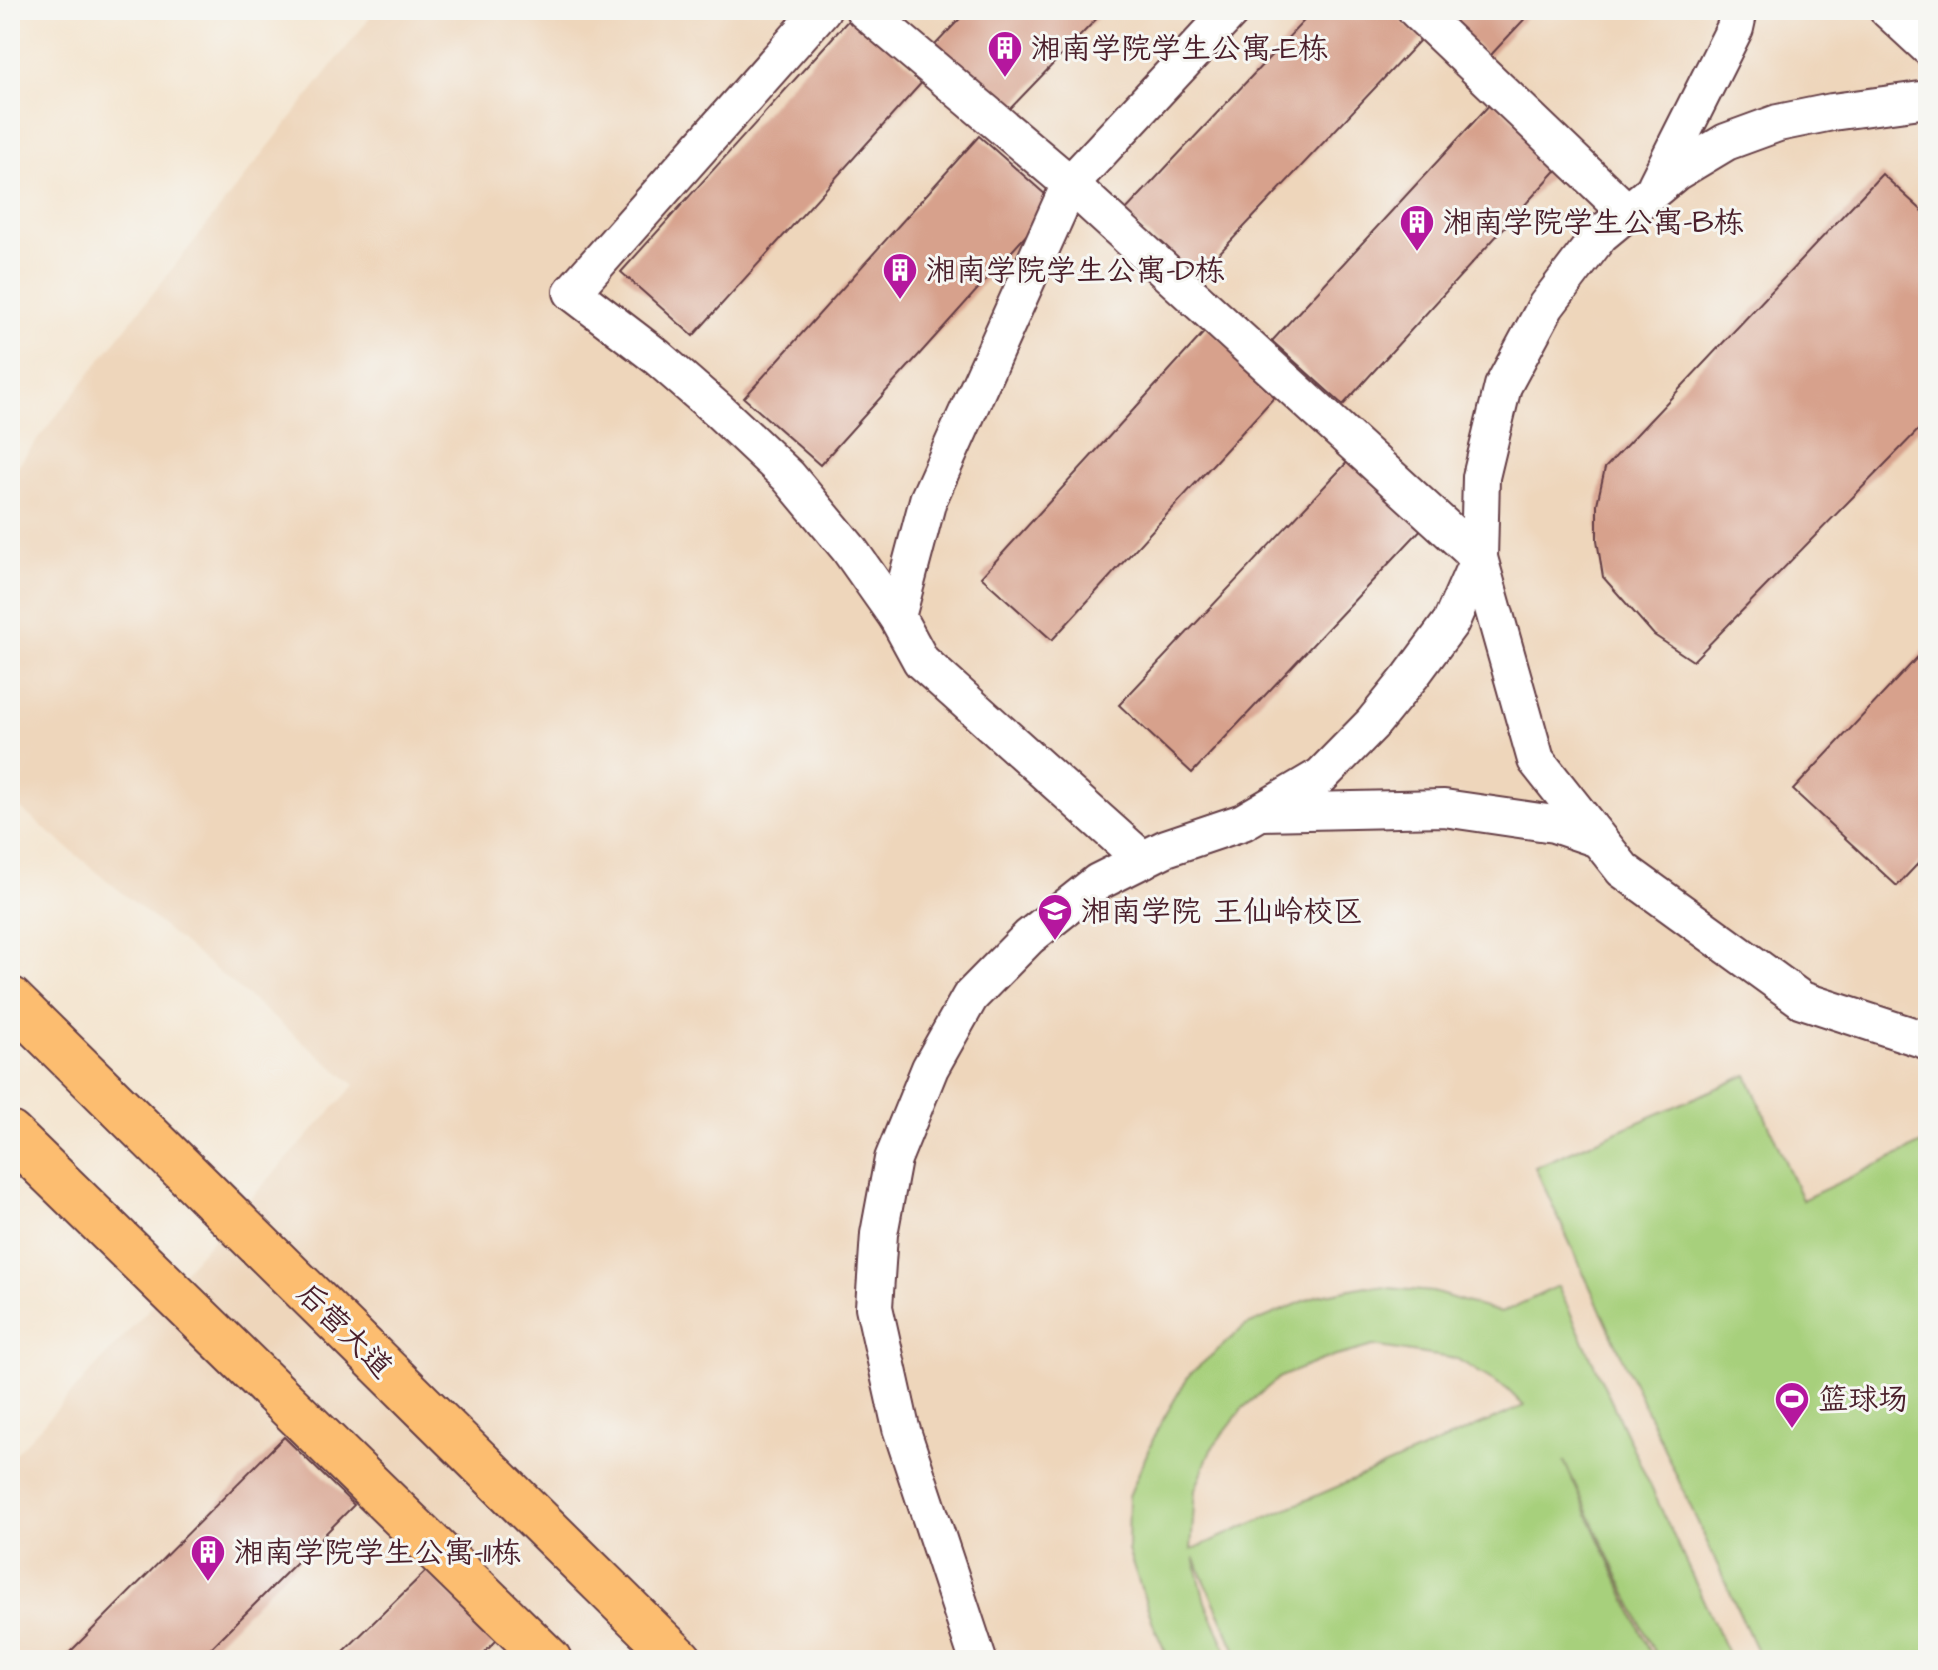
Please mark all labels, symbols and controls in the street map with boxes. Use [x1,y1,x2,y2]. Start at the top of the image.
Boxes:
place label: 湘南学院学生公寓-E栋 [1031,28,1328,70]
building icon: 湘南学院学生公寓-E栋 [986,29,1024,79]
place label: 湘南学院学生公寓-B栋 [1443,202,1744,244]
building icon: 湘南学院学生公寓-B栋 [1398,203,1436,253]
place label: 湘南学院学生公寓-D栋 [926,250,1225,292]
building icon: 湘南学院学生公寓-D栋 [881,251,919,301]
place label: 湘南学院 王仙岭校区 [1081,891,1363,933]
school or university icon: 湘南学院 王仙岭校区 [1036,892,1074,942]
street label: 后营大道 [287,1273,402,1388]
place label: 篮球场 [1818,1379,1908,1421]
sports icon: 篮球场 [1773,1380,1811,1430]
place label: 湘南学院学生公寓-11栋 [234,1532,521,1574]
building icon: 湘南学院学生公寓-11栋 [189,1533,227,1583]

